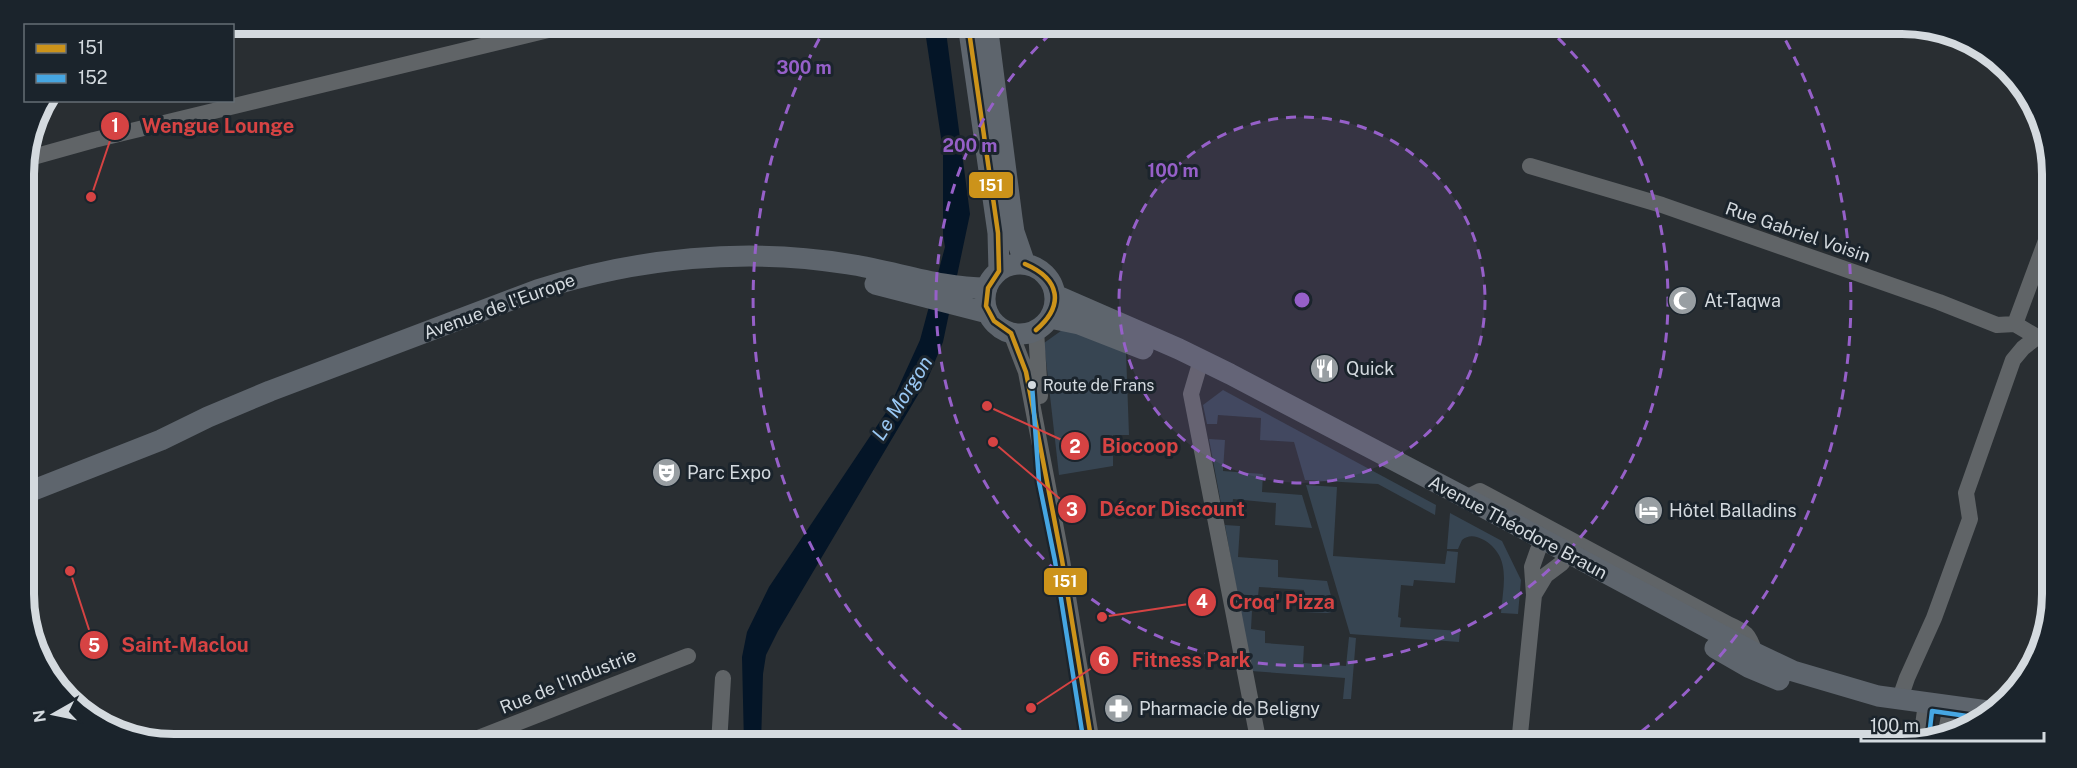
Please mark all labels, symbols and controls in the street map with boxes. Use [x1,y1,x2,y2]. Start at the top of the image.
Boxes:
legend [24,24,234,102]
text: 151 [78,37,104,58]
text: 300 m [776,57,832,78]
text: 152 [78,67,108,88]
callout: Wengue Lounge [100,107,306,145]
text: Wengue Lounge [142,114,294,138]
text: 1 [111,115,119,136]
text: 200 m [943,135,997,156]
text: 100 m [1147,160,1199,181]
line badge: 151 [968,171,1014,199]
text: 151 [979,176,1003,195]
street label: Rue Gabriel Voisin [1723,197,1873,267]
street label: Avenue de l'Europe [420,269,578,343]
mosque icon: At-Taqwa [1667,284,1699,316]
centre of rings [1292,290,1312,310]
place label: At-Taqwa [1704,290,1781,311]
water label: Le Morgon [867,351,937,445]
restaurant icon: Quick [1309,352,1341,384]
place label: Quick [1346,358,1394,379]
place label: Route de Frans [1043,376,1154,395]
marker: Route de Frans [1026,379,1038,391]
callout: Biocoop [1060,427,1190,465]
text: Biocoop [1102,434,1178,458]
text: 2 [1069,436,1081,457]
theatre icon: Parc Expo [650,456,682,488]
place label: Parc Expo [687,462,771,483]
street label: Avenue Théodore Braun [1425,471,1611,583]
callout: Décor Discount [1057,490,1256,528]
hotel icon: Hôtel Balladins [1632,494,1664,526]
text: Décor Discount [1099,497,1245,521]
text: 3 [1066,499,1078,520]
place label: Hôtel Balladins [1669,500,1797,521]
line badge: 151 [1043,567,1088,596]
text: 151 [1053,572,1077,591]
callout: Croq' Pizza [1187,583,1346,621]
text: Croq' Pizza [1229,590,1335,614]
text: 4 [1196,591,1208,612]
callout: Saint-Maclou [79,626,260,664]
text: Saint-Maclou [121,633,249,657]
text: 5 [88,635,100,656]
callout: Fitness Park [1089,641,1262,679]
street label: Rue de l'Industrie [497,644,639,718]
text: Fitness Park [1132,648,1251,672]
text: 6 [1098,649,1110,670]
north arrow [24,684,84,744]
pharmacy icon: Pharmacie de Beligny [1102,692,1134,724]
place label: Pharmacie de Beligny [1139,698,1320,719]
scale bar [1861,705,2044,743]
text: N [29,709,50,724]
text: 100 m [1870,715,1919,736]

